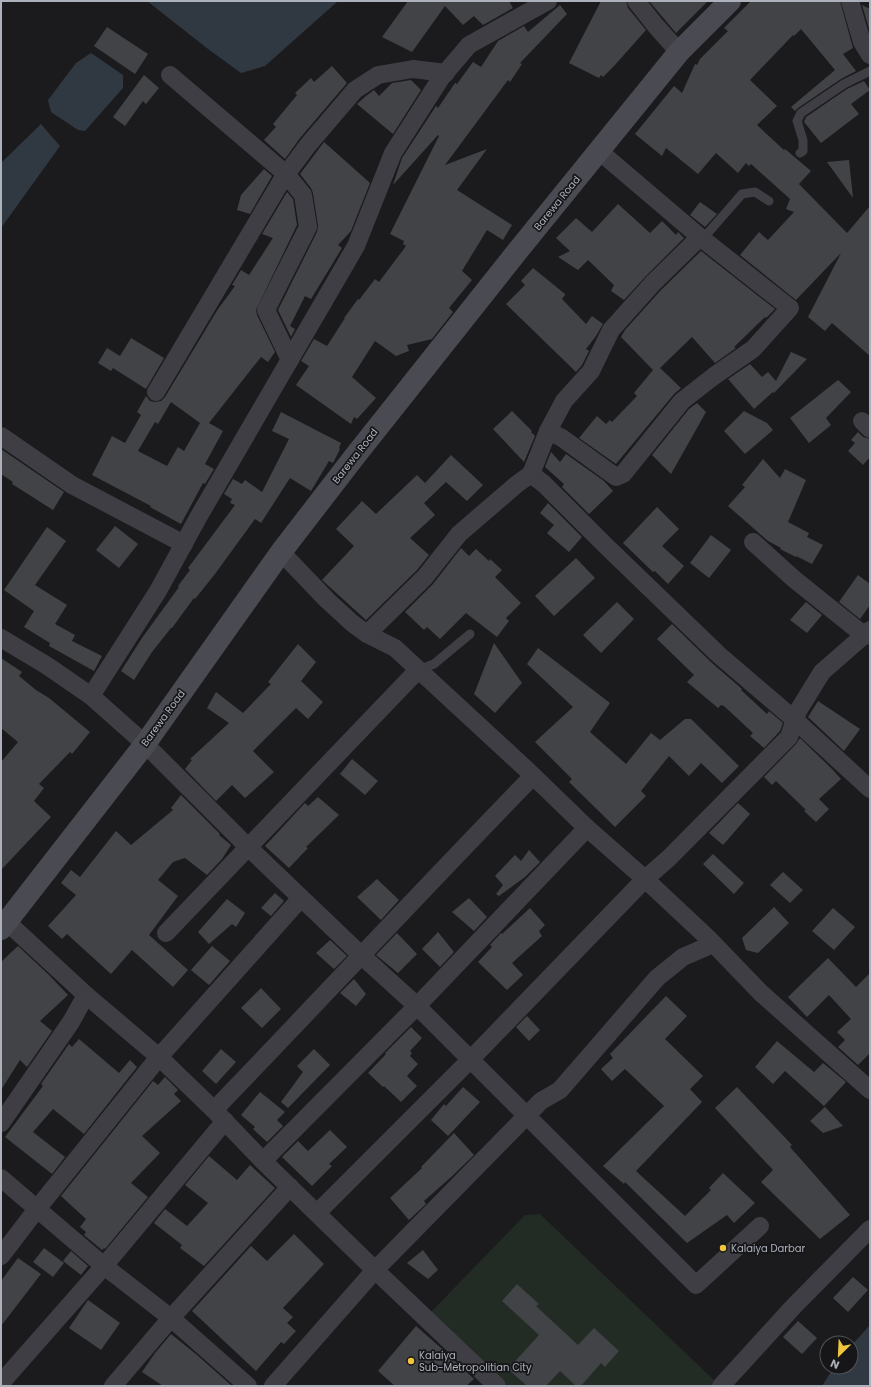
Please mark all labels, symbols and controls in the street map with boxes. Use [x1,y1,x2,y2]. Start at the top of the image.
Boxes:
street label: Barewa Road [530,172,584,234]
street label: Barewa Road [329,425,381,487]
street label: Barewa Road [137,687,189,749]
place label: Kalaiya Darbar [731,1241,806,1256]
marker: Kalaiya Darbar [718,1243,728,1253]
north arrow [819,1335,859,1375]
place label: Kalaiya Sub-Metropolitian City [419,1348,532,1375]
text: N [828,1355,842,1373]
marker: Kalaiya Sub-Metropolitian City [406,1356,416,1366]

